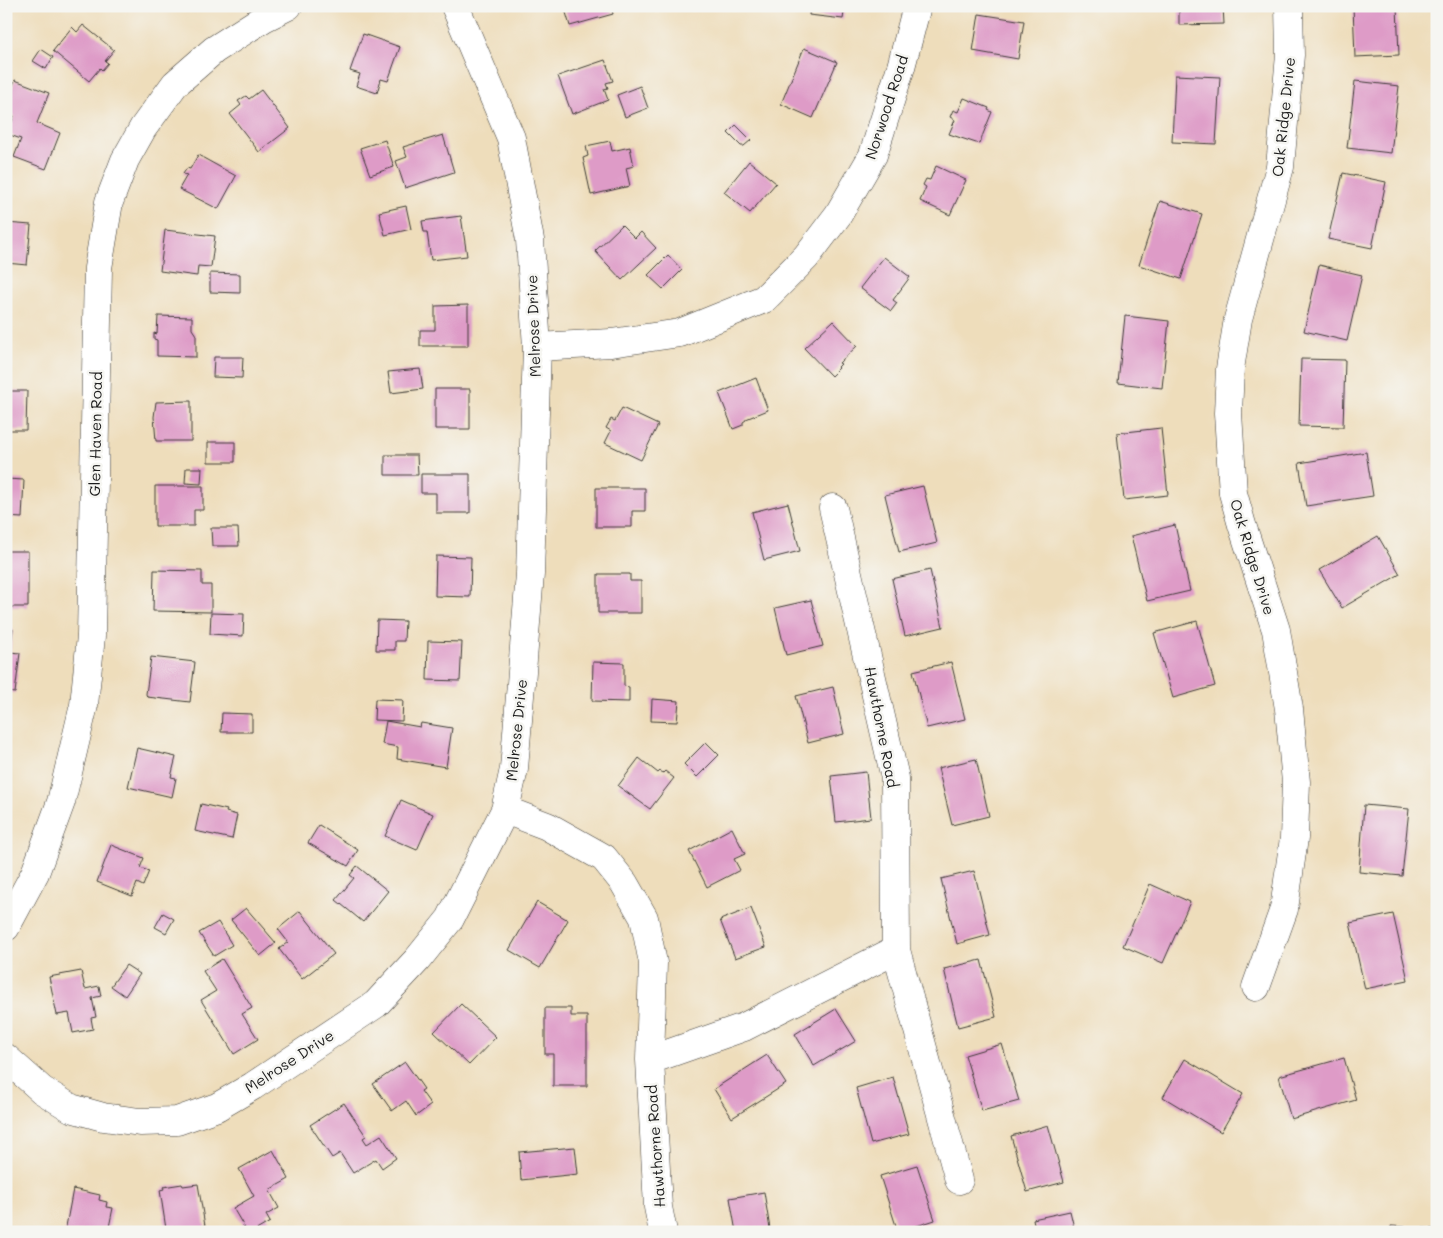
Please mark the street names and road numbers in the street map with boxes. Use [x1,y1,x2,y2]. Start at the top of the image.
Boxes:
street label: Norwood Road [860,52,912,162]
street label: Oak Ridge Drive [1267,56,1299,178]
street label: Melrose Drive [521,274,545,378]
street label: Glen Haven Road [84,371,106,497]
street label: Oak Ridge Drive [1226,497,1280,617]
street label: Hawthorne Road [860,665,904,789]
street label: Melrose Drive [501,678,531,782]
street label: Melrose Drive [241,1025,337,1097]
street label: Hawthorne Road [641,1084,669,1208]

